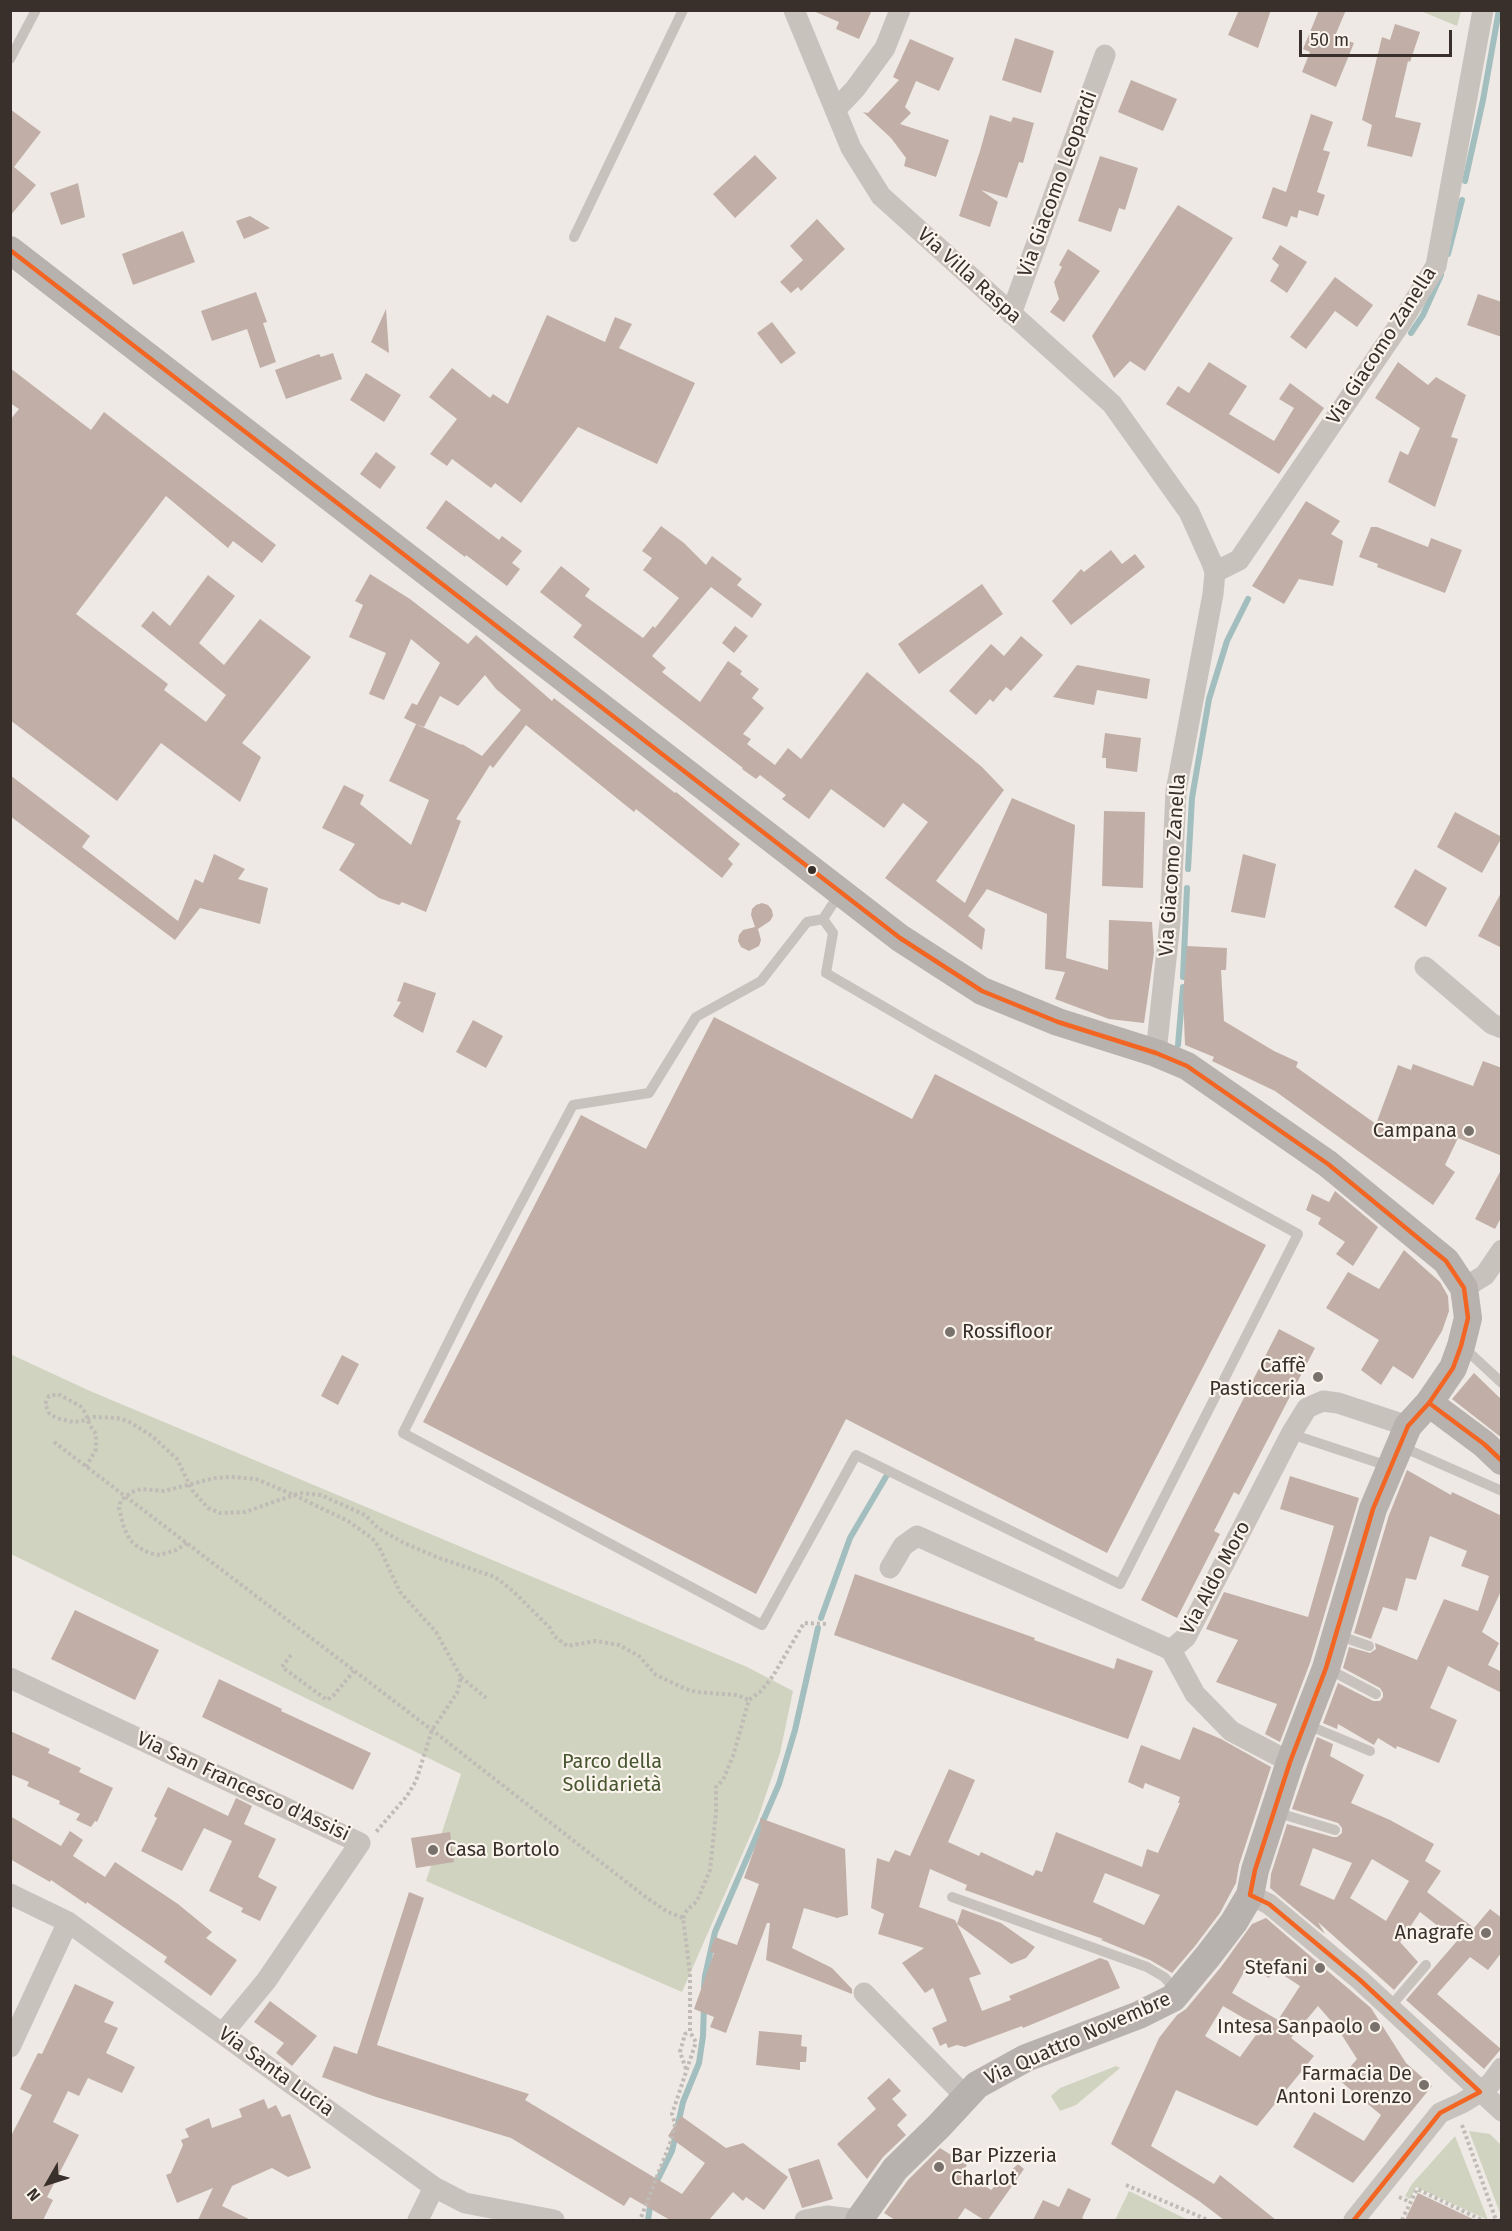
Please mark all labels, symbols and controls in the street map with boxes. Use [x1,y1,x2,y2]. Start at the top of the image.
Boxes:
scale bar [1302,18,1455,56]
text: 50 m [1310,29,1349,51]
street label: Via Giacomo Leopardi [1013,88,1103,280]
street label: Via Villa Raspa [912,223,1026,329]
street label: Via Giacomo Zanella [1322,263,1442,429]
street label: Via Giacomo Zanella [1155,773,1191,957]
unlabelled marker [806,864,818,876]
place label: Campana [1373,1119,1457,1143]
marker: Campana [1462,1124,1476,1138]
place label: Rossifloor [962,1320,1052,1344]
marker: Rossifloor [943,1325,957,1339]
place label: Caffè Pasticceria [1209,1354,1306,1401]
marker: Caffè Pasticceria [1311,1370,1325,1384]
street label: Via Aldo Moro [1176,1517,1256,1639]
street label: Via San Francesco d'Assisi [133,1727,353,1847]
park label: Parco della Solidarietà [562,1750,662,1797]
place label: Casa Bortolo [445,1838,560,1862]
marker: Casa Bortolo [426,1843,440,1857]
place label: Anagrafe [1394,1921,1474,1945]
marker: Anagrafe [1479,1926,1493,1940]
place label: Stefani [1245,1956,1308,1980]
marker: Stefani [1313,1961,1327,1975]
street label: Via Quattro Novembre [981,1987,1175,2091]
place label: Intesa Sanpaolo [1217,2015,1363,2039]
marker: Intesa Sanpaolo [1368,2020,1382,2034]
street label: Via Santa Lucia [213,2022,339,2122]
place label: Farmacia De Antoni Lorenzo [1276,2062,1412,2109]
marker: Farmacia De Antoni Lorenzo [1417,2078,1431,2092]
place label: Bar Pizzeria Charlot [951,2144,1057,2191]
north arrow [18,2153,78,2213]
marker: Bar Pizzeria Charlot [932,2160,946,2174]
text: N [23,2185,44,2205]

